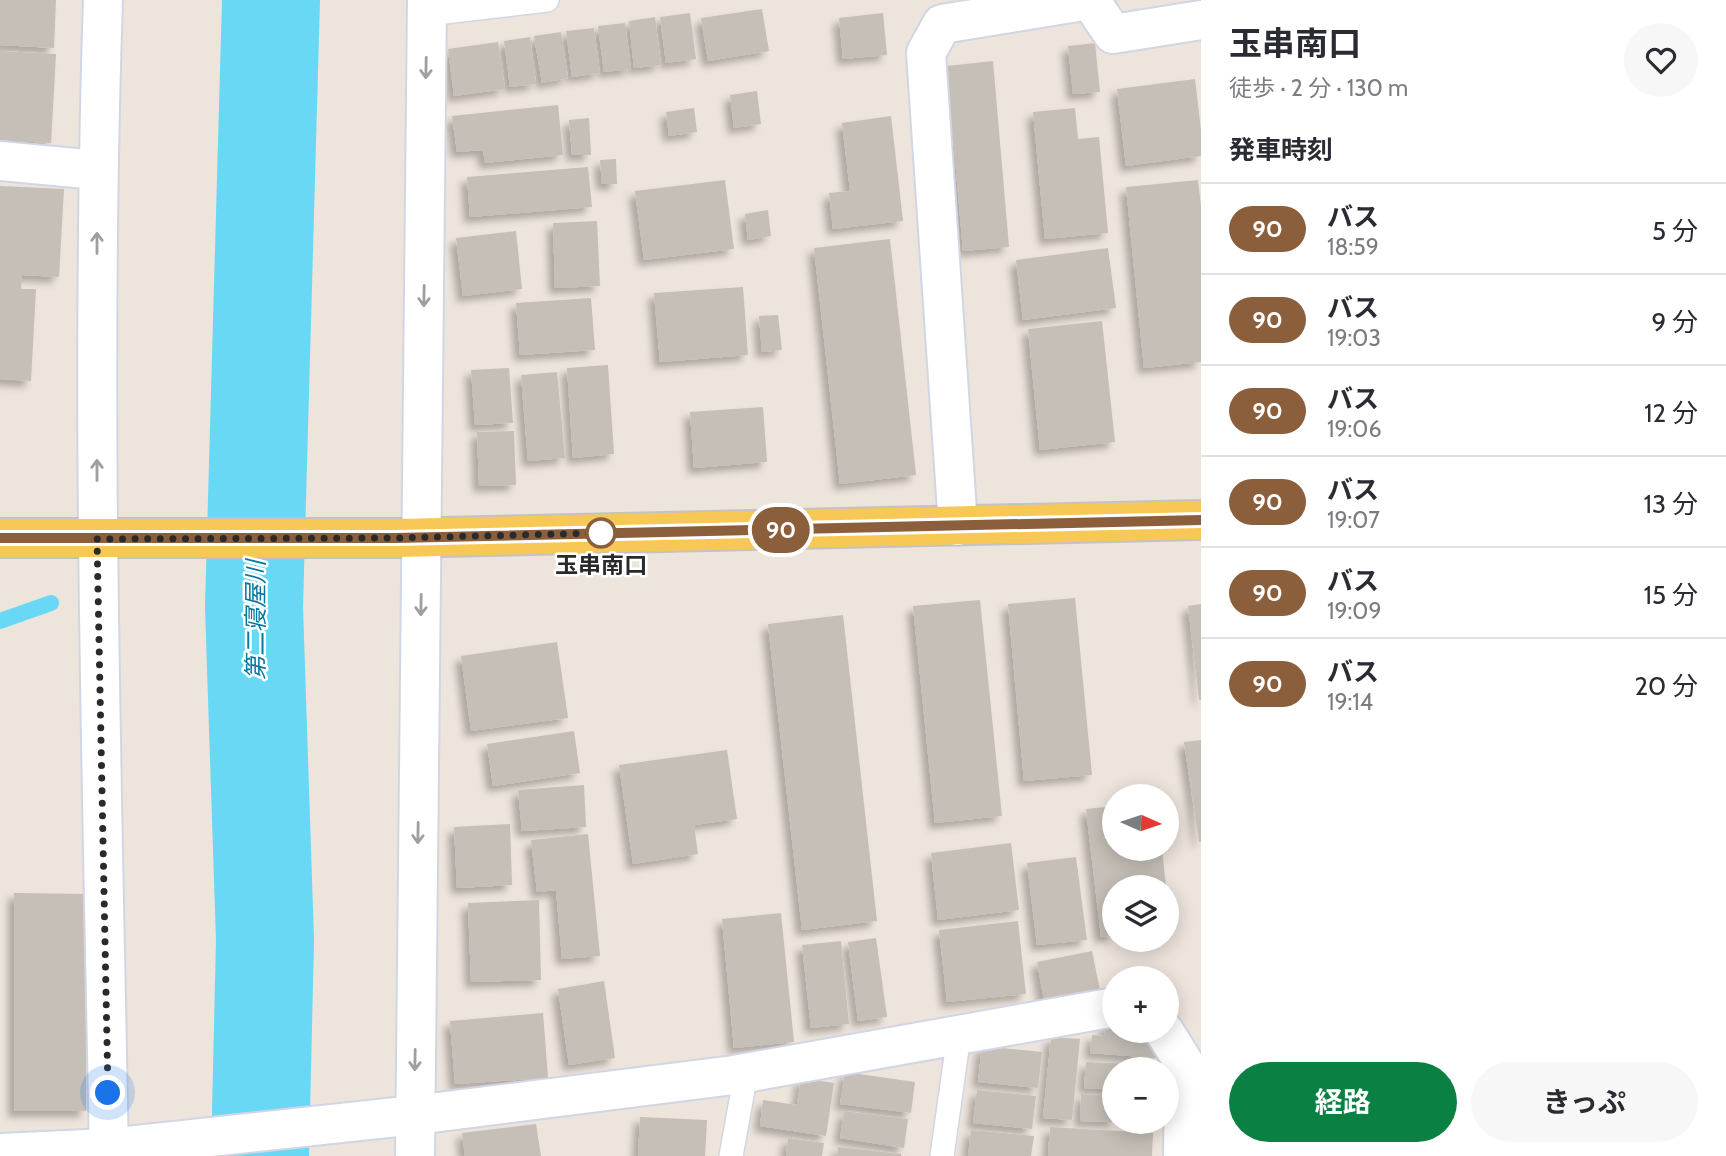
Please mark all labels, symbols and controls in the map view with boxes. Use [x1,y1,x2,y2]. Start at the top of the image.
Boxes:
text: 玉串南口 [1229,23,1361,63]
button: heart [1624,23,1698,97]
one-way arrow [420,56,433,79]
text: 徒歩 · 2 分 · 130 m [1229,74,1408,102]
text: 発車時刻 [1229,134,1333,166]
text: バス [1327,201,1379,233]
text: 90 [1252,214,1283,243]
text: 5 分 [1652,215,1698,247]
one-way arrow [90,232,104,255]
text: 18:59 [1327,233,1379,261]
one-way arrow [418,284,431,307]
text: バス [1327,292,1379,324]
text: 90 [1252,305,1283,334]
text: 9 分 [1651,306,1698,338]
text: 19:03 [1327,324,1381,352]
text: バス [1327,383,1379,415]
text: 90 [1252,396,1283,425]
text: 12 分 [1644,397,1698,429]
text: 19:06 [1327,415,1381,443]
one-way arrow [90,459,104,482]
text: バス [1327,474,1379,506]
text: 90 [1252,487,1283,516]
text: 13 分 [1644,488,1698,520]
text: 19:07 [1327,506,1380,534]
line badge: 90 [750,507,812,553]
text: 90 [766,515,796,544]
marker: 玉串南口 [586,518,616,548]
place label: 玉串南口 [555,551,647,579]
water label: 第二寝屋川 [241,557,270,680]
text: バス [1327,565,1379,597]
text: 90 [1252,578,1283,607]
text: 15 分 [1644,579,1698,611]
one-way arrow [415,593,428,616]
text: 19:09 [1327,597,1381,625]
text: バス [1327,656,1379,688]
text: 90 [1252,669,1283,698]
text: 20 分 [1634,670,1698,702]
text: 19:14 [1327,688,1373,716]
north arrow [1102,784,1180,861]
map controls [1102,784,1179,1134]
one-way arrow [412,821,425,844]
button: layers [1102,875,1179,952]
button: + [1102,966,1179,1043]
one-way arrow [409,1048,422,1071]
button: − [1102,1057,1179,1134]
button: 経路 [1229,1062,1457,1142]
button: きっぷ [1471,1062,1698,1142]
your location [90,1075,125,1110]

